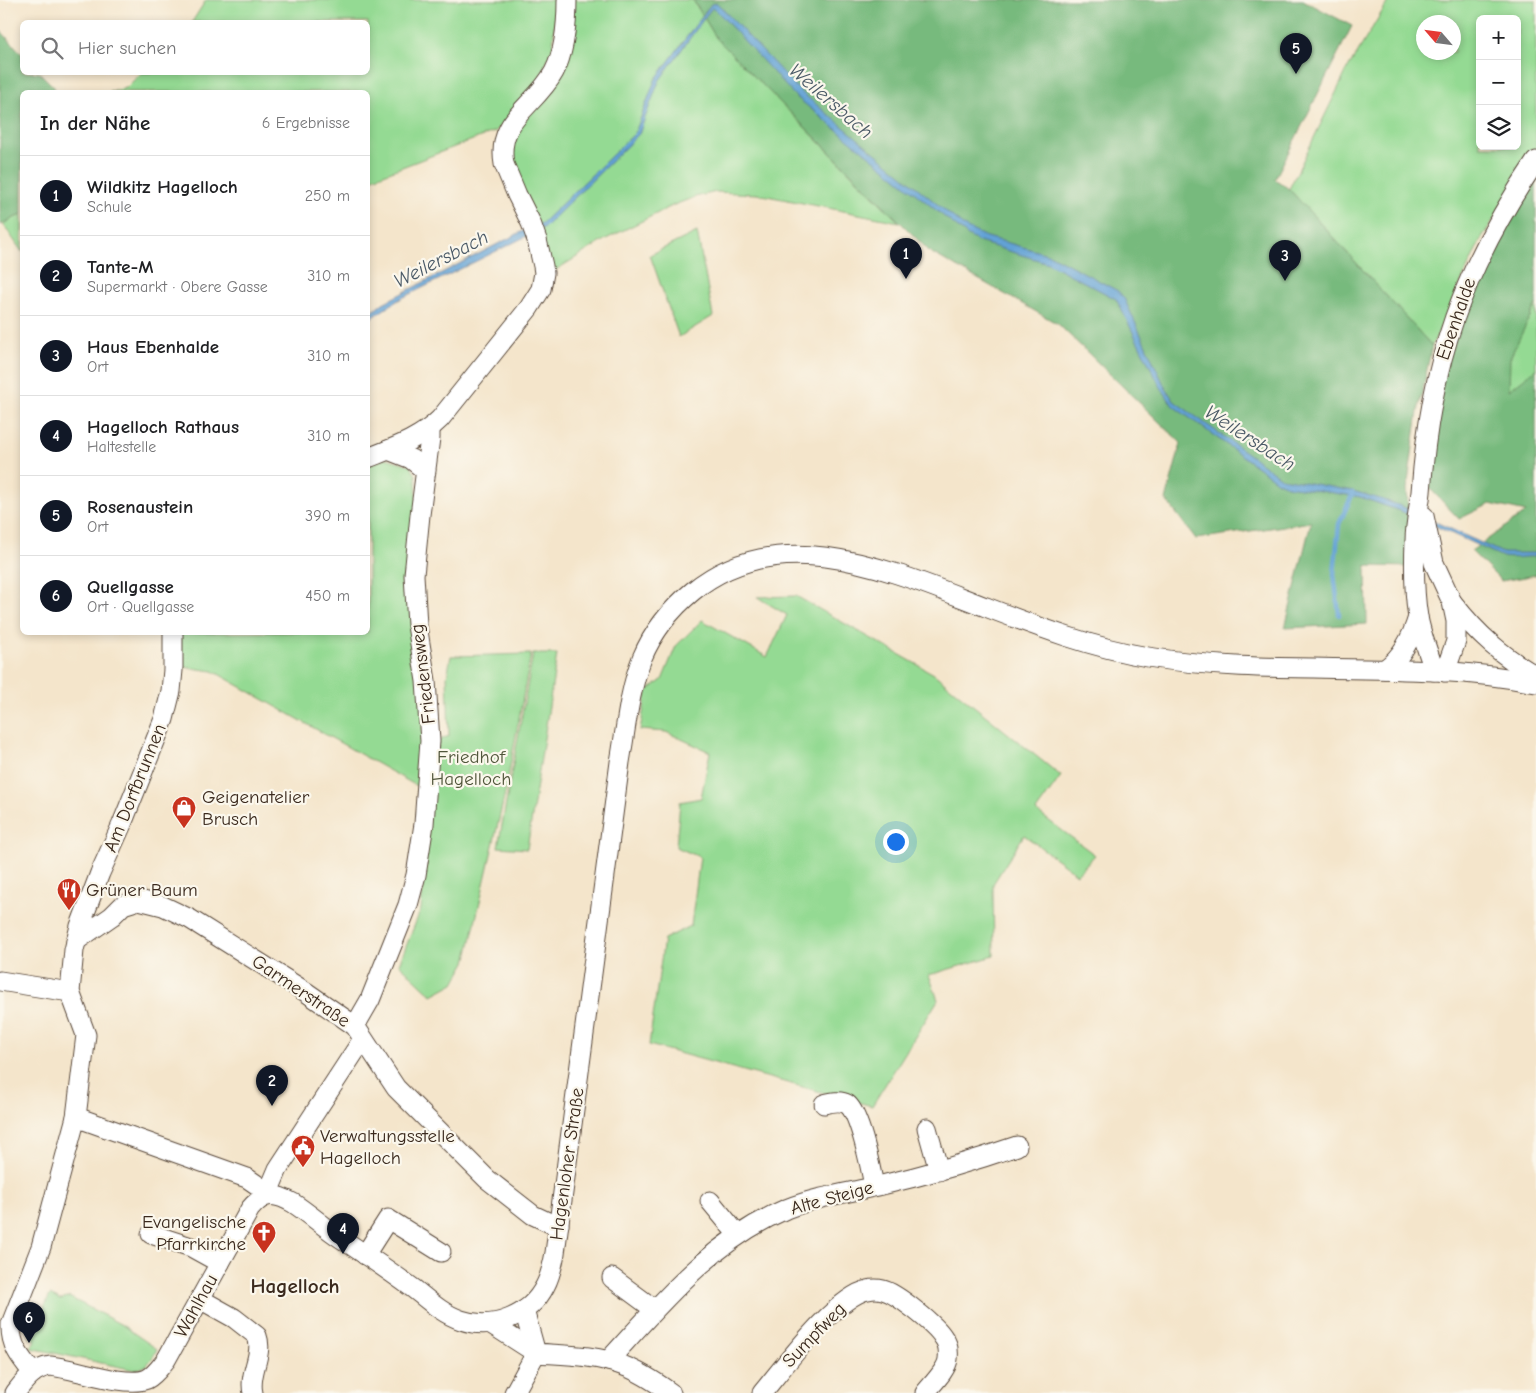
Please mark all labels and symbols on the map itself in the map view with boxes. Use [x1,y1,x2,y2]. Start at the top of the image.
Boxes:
north arrow [1416,15,1461,60]
pin: 5 [1280,33,1312,74]
water label: Weilersbach [784,58,878,144]
water label: Weilersbach [390,225,492,293]
pin: 1 [890,238,922,279]
pin: 3 [1269,240,1301,281]
street label: Ebenhalde [1432,275,1480,363]
water label: Weilersbach [1200,400,1300,476]
street label: Friedensweg [406,623,440,725]
street label: Am Dorfbrunnen [99,721,171,855]
park label: Friedhof Hagelloch [431,746,511,790]
place label: Geigenatelier Brusch [202,786,310,830]
shop icon: Geigenatelier Brusch [171,795,197,829]
your location [883,829,909,855]
restaurant icon: Grüner Baum [56,877,82,911]
place label: Grüner Baum [86,879,198,901]
street label: Garmerstraße [248,950,354,1032]
pin: 2 [256,1065,288,1106]
street label: Hagenloher Straße [545,1086,589,1242]
place label: Verwaltungsstelle Hagelloch [320,1125,455,1169]
public building icon: Verwaltungsstelle Hagelloch [290,1134,316,1168]
street label: Alte Steige [788,1176,876,1220]
place label: Evangelische Pfarrkirche [142,1211,246,1255]
pin: 4 [327,1213,359,1254]
church icon: Evangelische Pfarrkirche [251,1220,277,1254]
street label: Wahlhau [170,1270,222,1342]
district label: Hagelloch [250,1274,340,1298]
street label: Sumpfweg [778,1298,850,1372]
pin: 6 [13,1302,45,1343]

